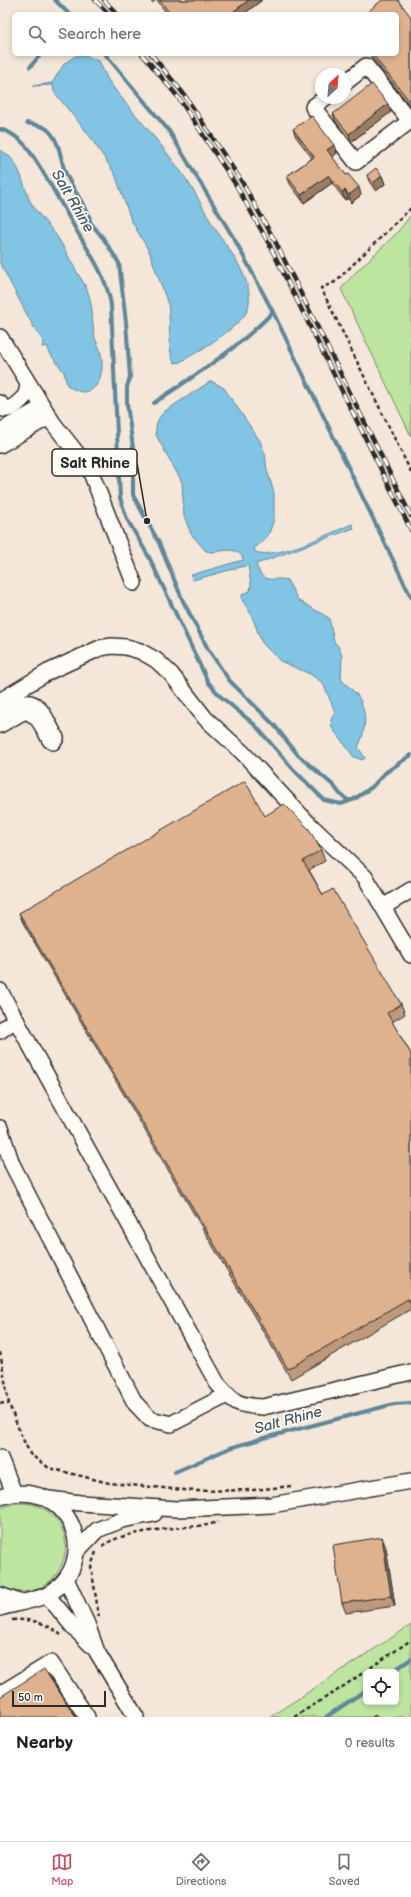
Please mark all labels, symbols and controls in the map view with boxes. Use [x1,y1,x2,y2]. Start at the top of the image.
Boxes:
search box [12,12,399,56]
icon: search [26,23,48,45]
text: Search here [58,25,141,44]
north arrow [315,68,351,104]
water label: Salt Rhine [47,166,98,236]
callout: Salt Rhine [52,449,137,476]
text: Salt Rhine [60,454,130,473]
water label: Salt Rhine [252,1402,324,1439]
map controls [363,1669,399,1705]
button: locate [363,1669,399,1705]
scale bar [12,1689,106,1708]
text: 50 m [18,1691,43,1704]
text: Nearby [16,1733,73,1753]
text: 0 results [345,1735,395,1751]
tab: Map [51,1851,73,1888]
tab: Directions [176,1851,226,1888]
tab: Saved [329,1851,360,1888]

